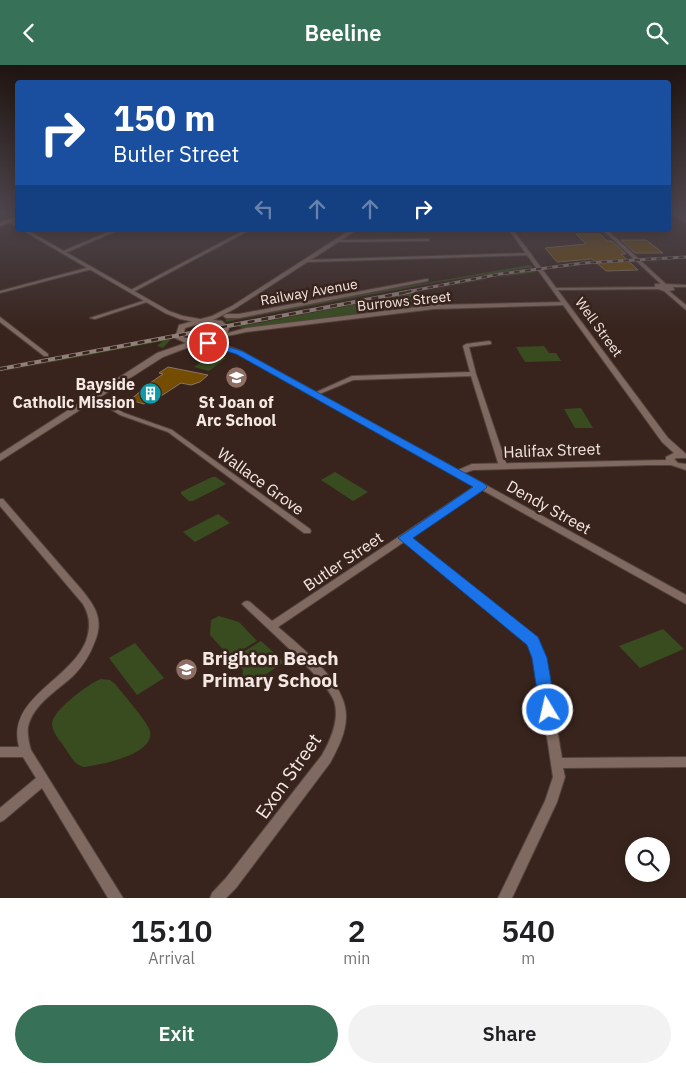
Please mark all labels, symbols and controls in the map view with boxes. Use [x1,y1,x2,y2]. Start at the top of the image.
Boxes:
text: Beeline [305,18,381,47]
icon: back [15,19,43,47]
icon: search [643,19,671,47]
text: 150 m [113,95,216,141]
icon: right [30,100,95,165]
text: Butler Street [113,139,239,168]
icon: left [250,195,278,223]
icon: ahead [303,195,331,223]
icon: ahead [356,195,384,223]
icon: right [409,195,437,223]
street label: Railway Avenue [259,275,359,309]
street label: Burrows Street [356,287,452,315]
street label: Well Street [571,294,627,360]
pin [187,322,229,364]
icon: arrive [194,329,222,357]
school or university icon: St Joan of Arc School [224,366,248,390]
place label: Bayside Catholic Mission [13,374,135,412]
building icon: Bayside Catholic Mission [139,381,163,405]
place label: St Joan of Arc School [196,392,276,430]
street label: Halifax Street [503,438,601,462]
street label: Wallace Grove [214,443,309,519]
street label: Dendy Street [503,476,595,538]
street label: Butler Street [299,527,387,595]
place label: Brighton Beach Primary School [202,646,339,692]
school or university icon: Brighton Beach Primary School [174,657,198,681]
position arrow [521,683,573,735]
street label: Exon Street [250,729,326,823]
map controls [625,837,670,882]
button: search [625,837,670,882]
text: 15:10 [131,911,212,950]
text: 2 [348,911,366,950]
text: 540 [501,911,555,950]
text: Arrival [148,948,195,968]
text: min [343,948,370,968]
text: m [521,948,535,968]
button: Exit [15,1005,338,1063]
button: Share [348,1005,671,1063]

